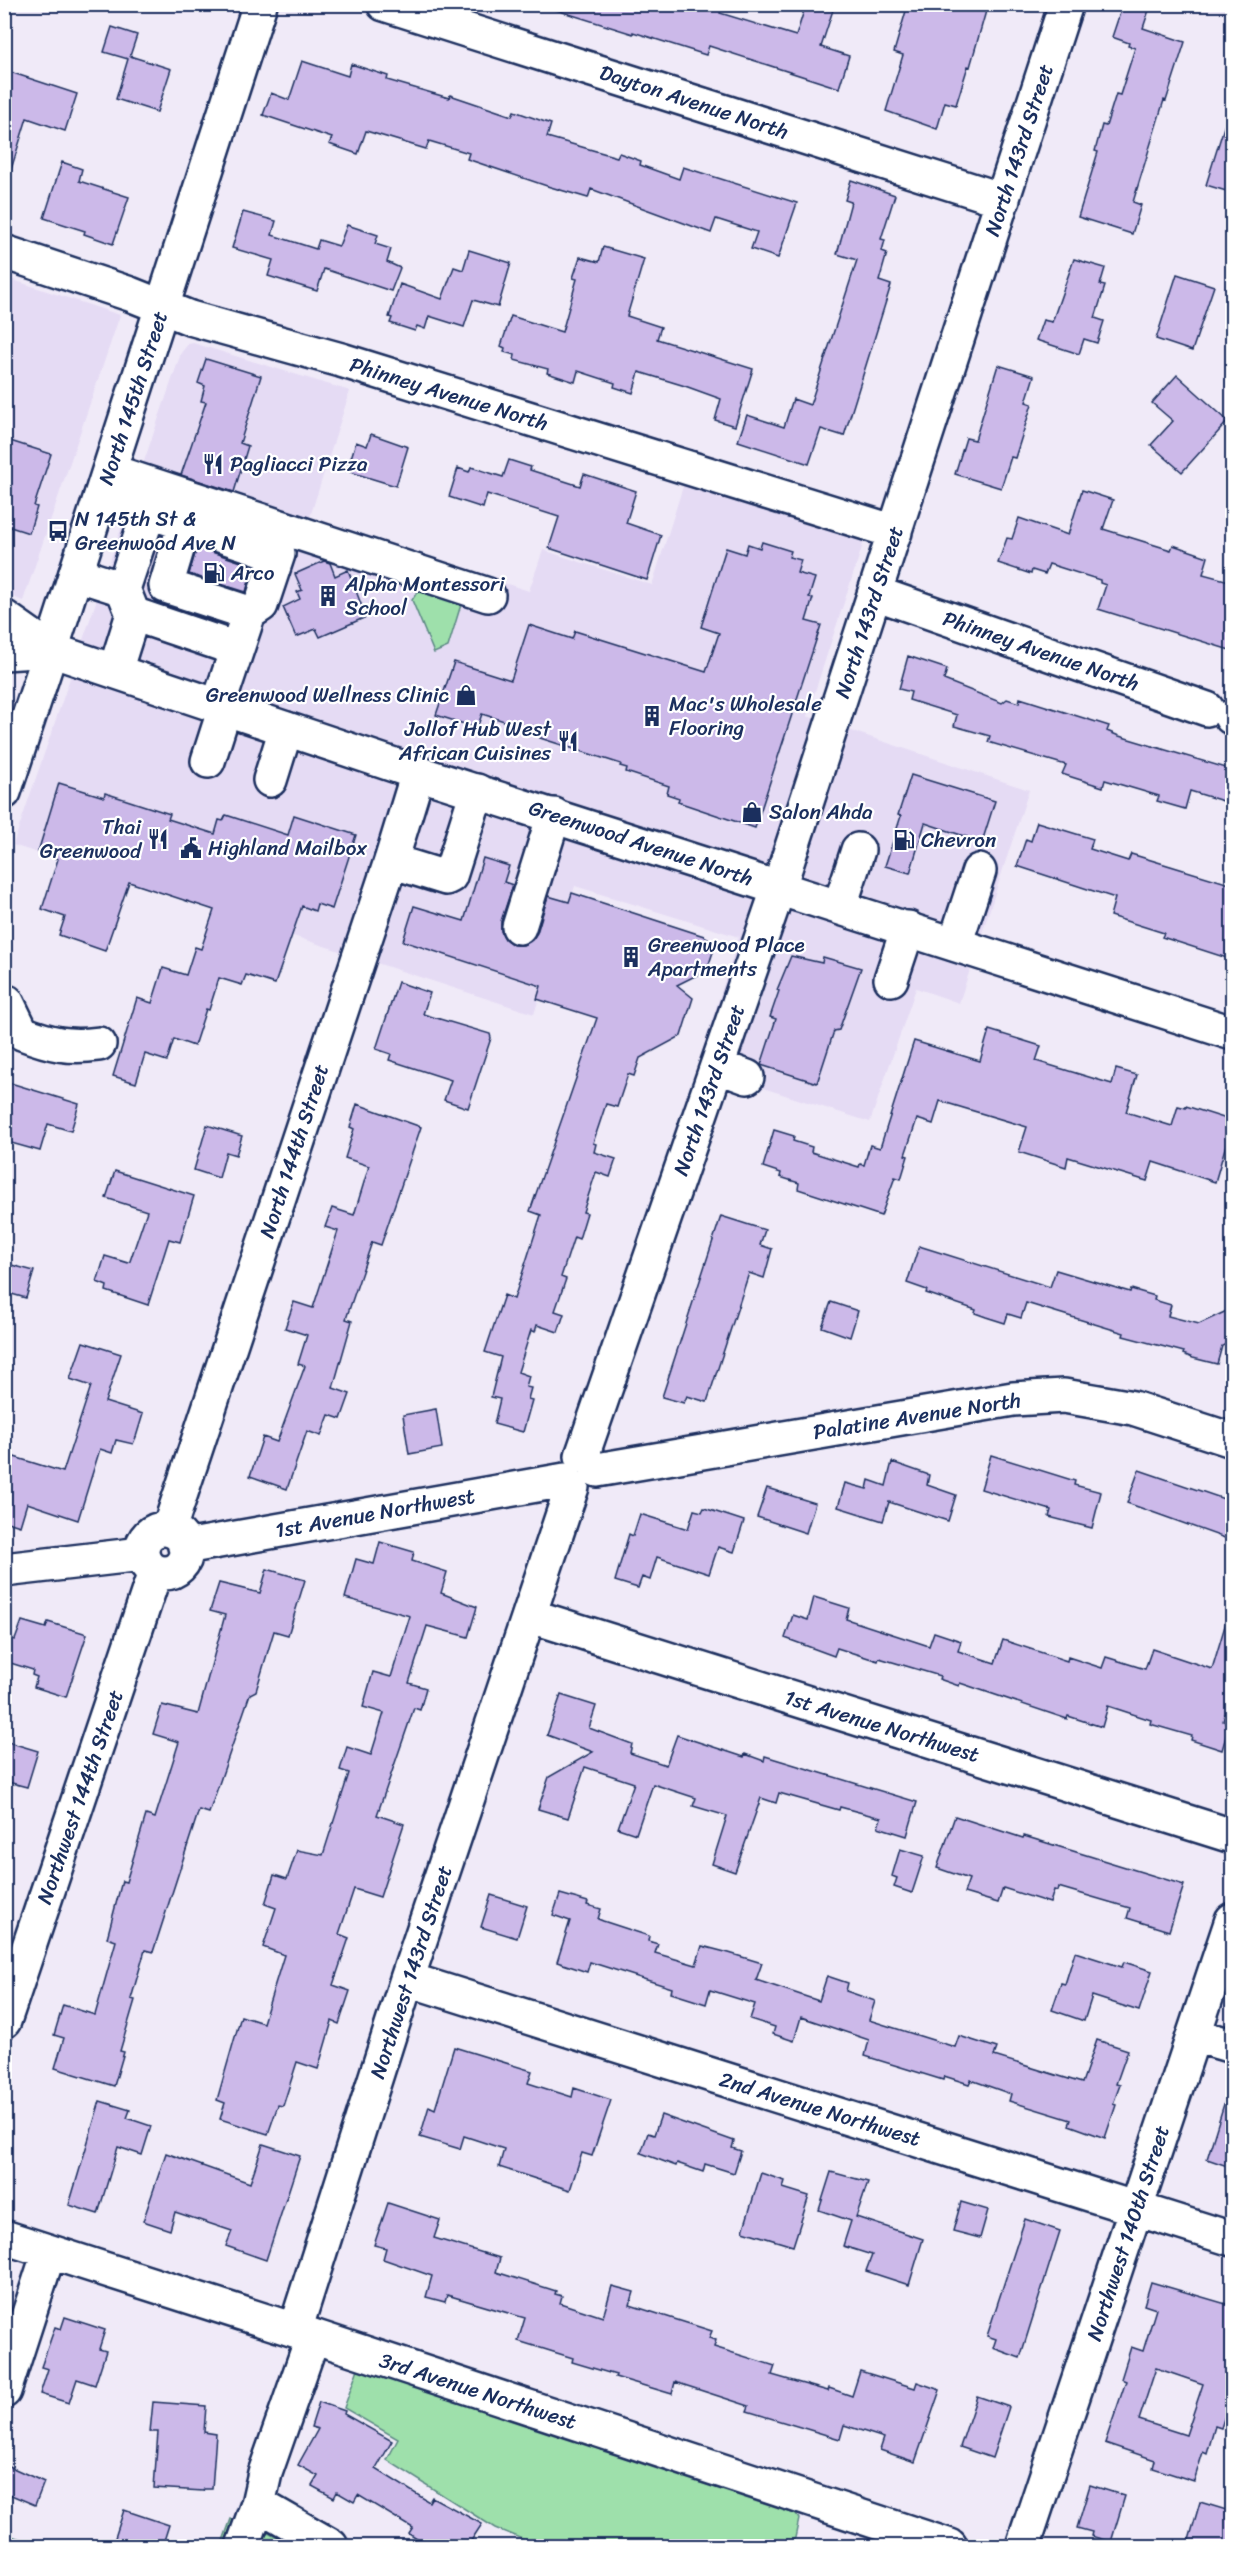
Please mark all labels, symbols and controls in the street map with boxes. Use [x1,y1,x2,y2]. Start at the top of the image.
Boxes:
street label: Dayton Avenue North [594,54,794,150]
street label: North 143rd Street [973,59,1065,241]
street label: North 145th Street [87,306,179,490]
street label: Phinney Avenue North [345,346,553,442]
place label: Pagliacci Pizza [230,445,368,483]
restaurant icon: Pagliacci Pizza [201,452,225,476]
place label: N 145th St & Greenwood Ave N [75,500,236,562]
bus stop icon: N 145th St & Greenwood Ave N [46,519,70,543]
street label: North 143rd Street [823,521,915,703]
place label: Arco [230,554,275,592]
fuel station icon: Arco [202,561,226,585]
place label: Alpha Montessori School [344,565,506,627]
building icon: Alpha Montessori School [316,584,340,608]
street label: Phinney Avenue North [938,600,1144,702]
place label: Greenwood Wellness Clinic [206,676,450,714]
shop icon: Greenwood Wellness Clinic [454,683,478,707]
place label: Mac's Wholesale Flooring [669,685,822,747]
building icon: Mac's Wholesale Flooring [640,704,664,728]
place label: Jollof Hub West African Cuisines [398,710,553,772]
restaurant icon: Jollof Hub West African Cuisines [556,729,580,753]
street label: Greenwood Avenue North [524,789,758,897]
place label: Salon Ahda [769,793,873,831]
shop icon: Salon Ahda [740,800,764,824]
place label: Thai Greenwood [40,808,143,870]
place label: Chevron [921,821,996,859]
restaurant icon: Thai Greenwood [146,827,170,851]
fuel station icon: Chevron [892,828,916,852]
place label: Highland Mailbox [208,829,367,867]
public building icon: Highland Mailbox [179,836,203,860]
place label: Greenwood Place Apartments [647,926,805,988]
building icon: Greenwood Place Apartments [619,945,643,969]
street label: North 143rd Street [662,999,756,1181]
street label: North 144th Street [248,1059,340,1243]
street label: Palatine Avenue North [811,1381,1023,1451]
street label: 1st Avenue Northwest [272,1477,478,1549]
street label: 1st Avenue Northwest [780,1678,984,1774]
street label: Northwest 144th Street [25,1685,135,1909]
street label: Northwest 143rd Street [359,1860,463,2084]
street label: 2nd Avenue Northwest [715,2060,925,2158]
street label: Northwest 140th Street [1075,2120,1181,2346]
street label: 3rd Avenue Northwest [374,2341,582,2441]

